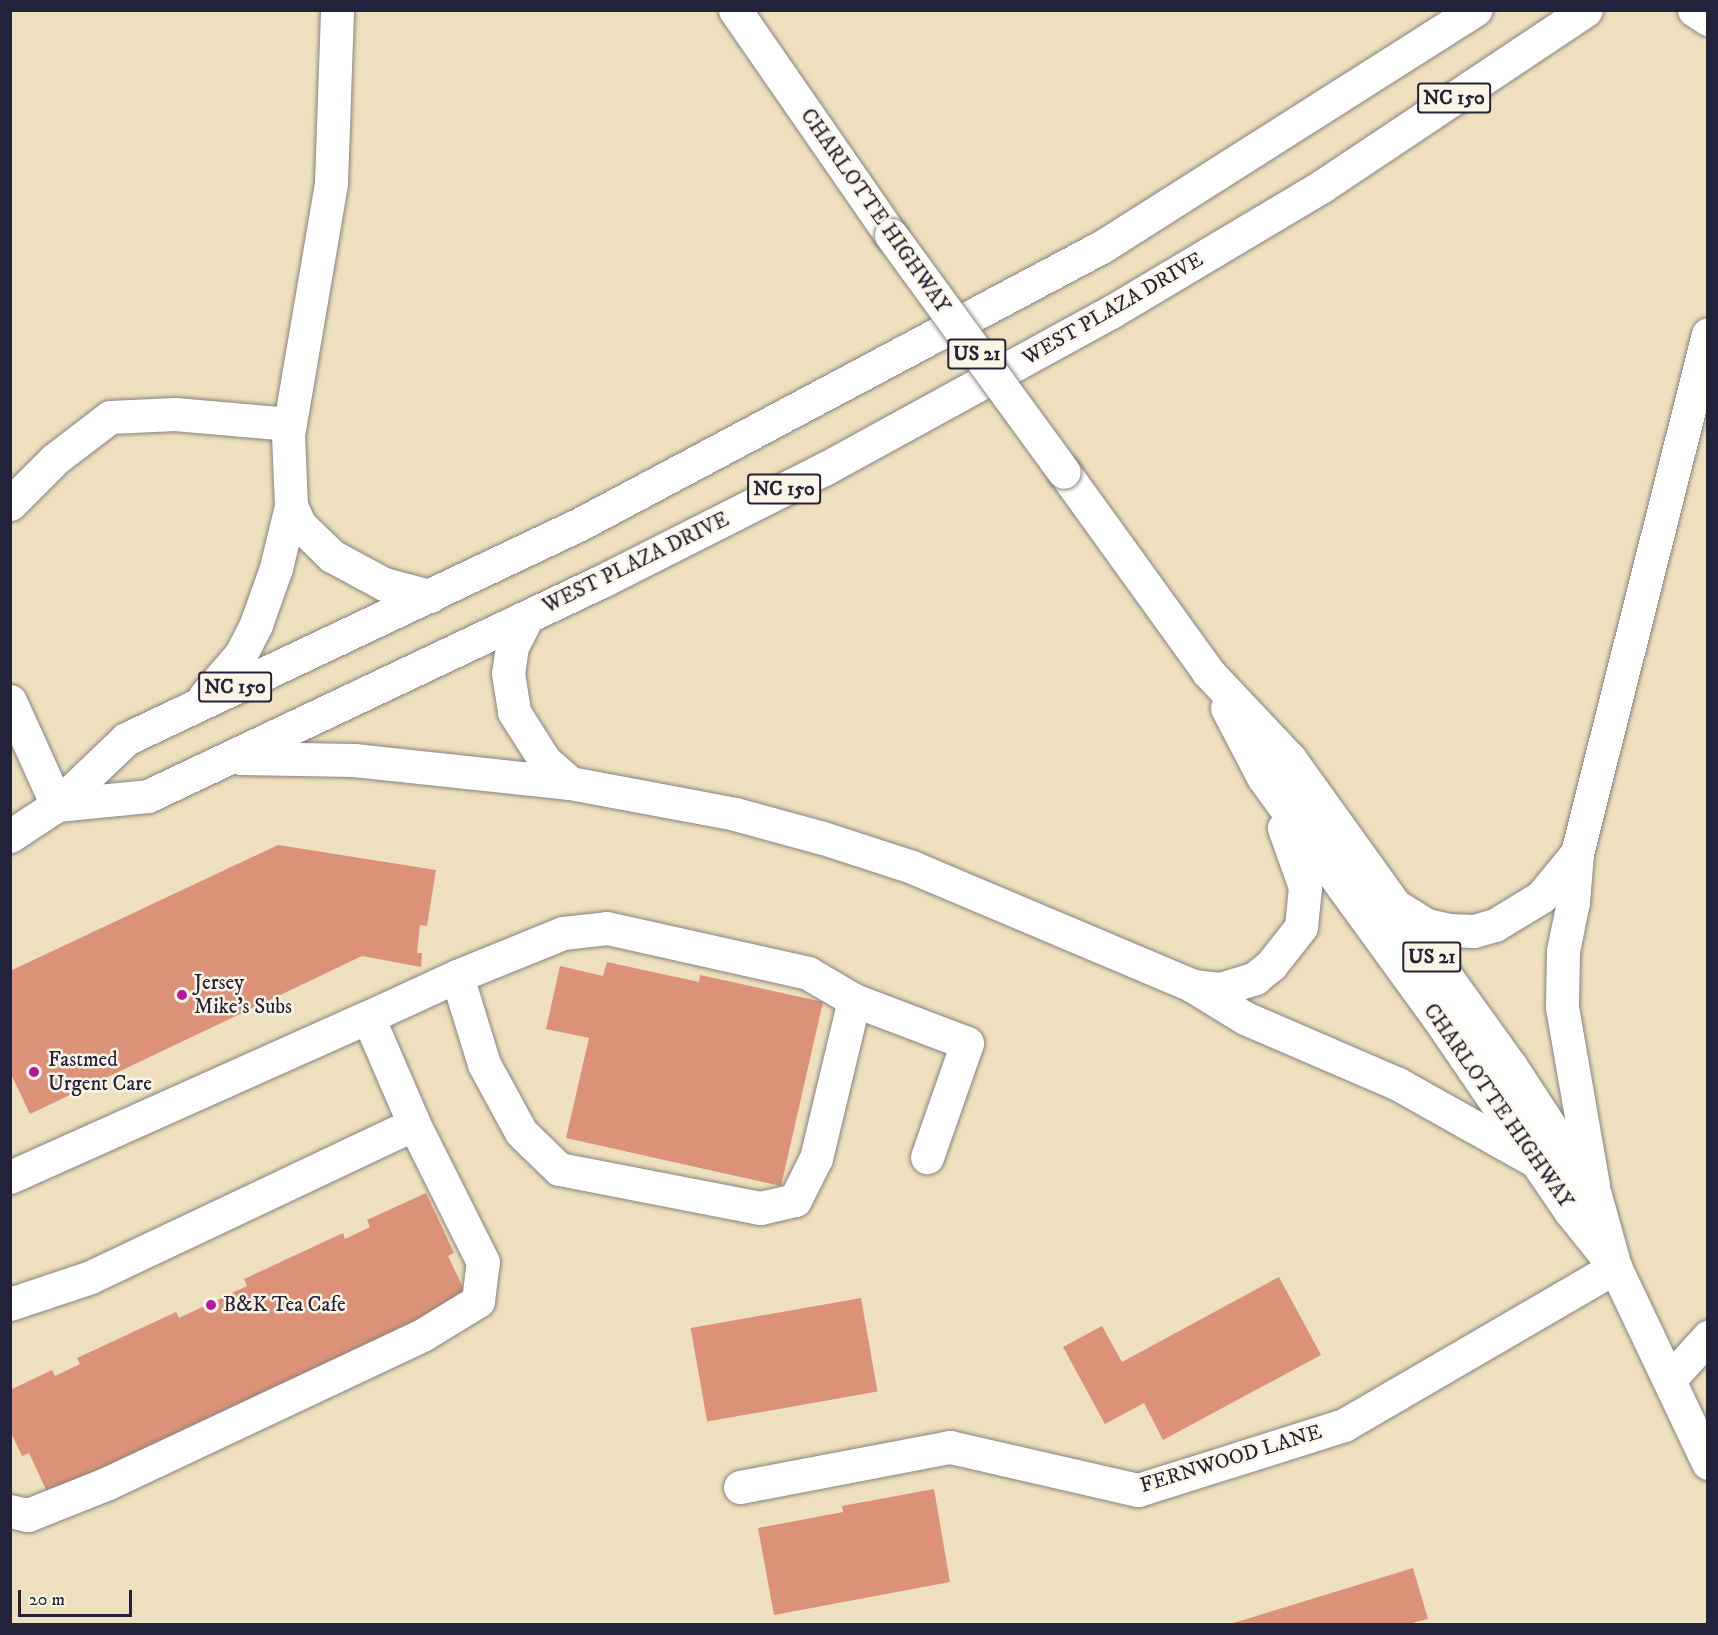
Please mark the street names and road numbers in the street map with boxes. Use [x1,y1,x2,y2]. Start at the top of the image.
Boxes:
road number: NC 150 [1416,81,1492,115]
street label: CHARLOTTE HIGHWAY [795,104,955,318]
street label: WEST PLAZA DRIVE [1018,247,1208,371]
road number: US 21 [947,337,1007,371]
road number: NC 150 [746,472,822,506]
street label: WEST PLAZA DRIVE [539,507,733,619]
road number: NC 150 [198,670,272,704]
road number: US 21 [1402,940,1462,974]
street label: CHARLOTTE HIGHWAY [1418,999,1578,1213]
street label: FERNWOOD LANE [1137,1419,1325,1499]

